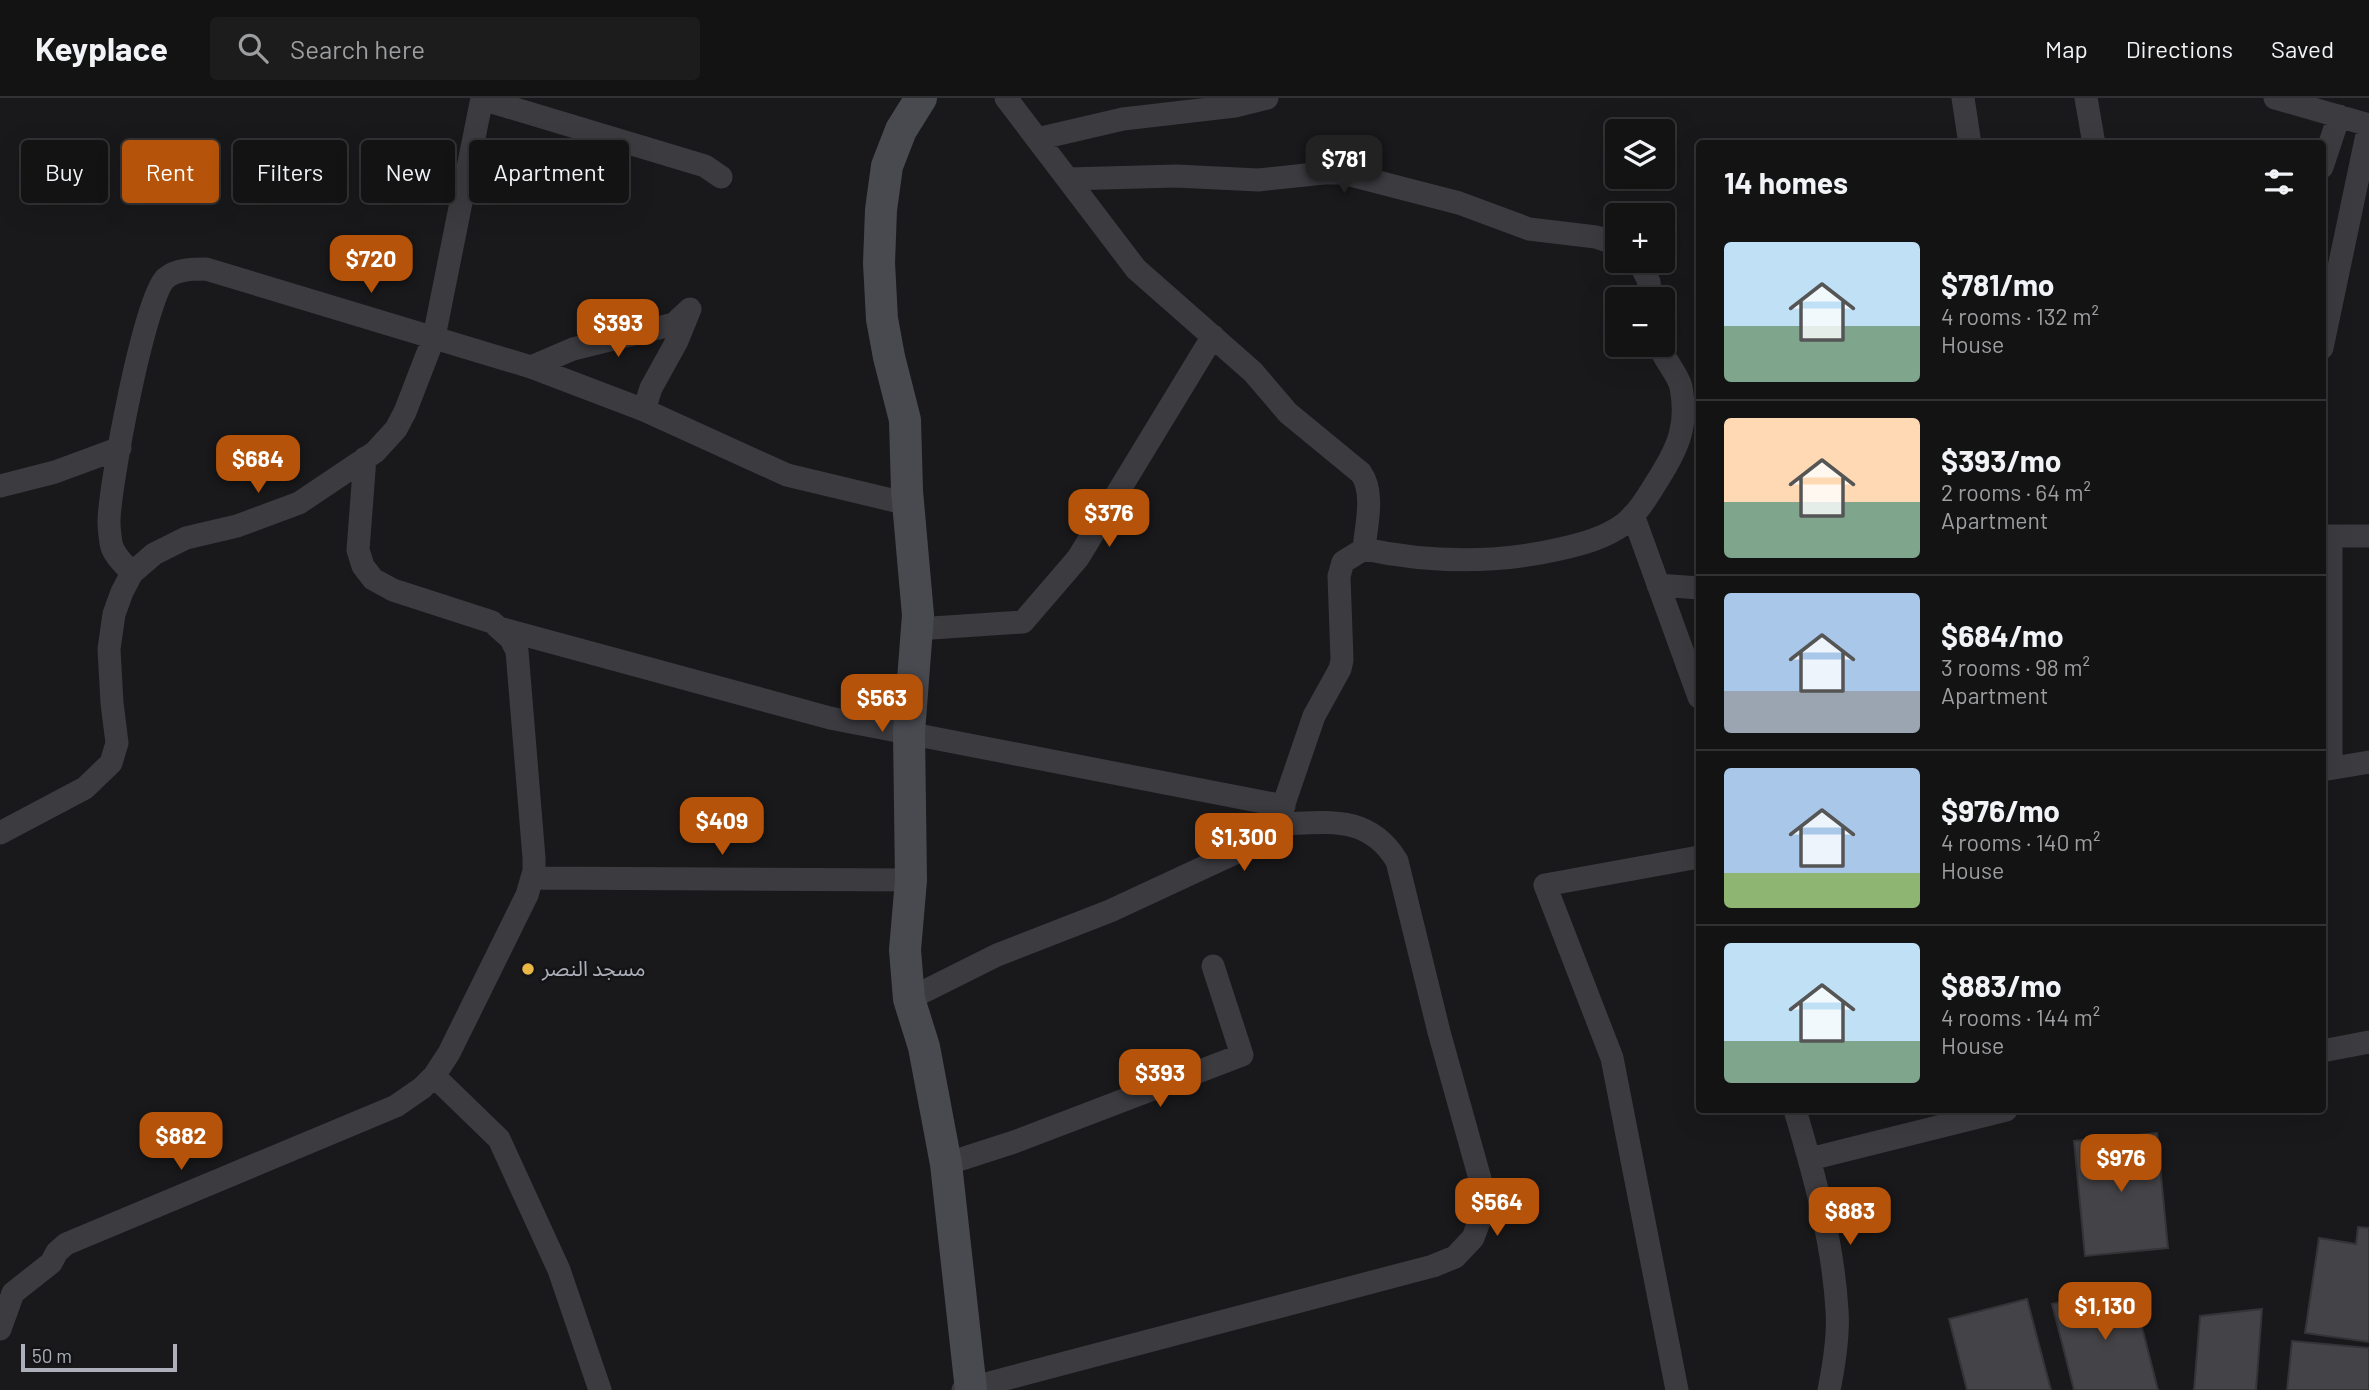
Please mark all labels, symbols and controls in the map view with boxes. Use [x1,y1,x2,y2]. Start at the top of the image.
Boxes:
search box [210,17,700,80]
text: Keyplace [35,28,168,68]
icon: search [234,29,272,67]
text: Search here [290,33,425,64]
text: Map [2045,34,2088,63]
text: Directions [2126,34,2233,63]
text: Saved [2271,34,2334,63]
map controls [1605,119,1675,357]
button: layers [1605,119,1675,189]
pin: $781 [1303,136,1385,195]
chip: Buy [21,140,108,203]
chip: Rent [122,140,219,203]
chip: Filters [233,140,347,203]
chip: New [361,140,455,203]
chip: Apartment [469,140,629,203]
text: $781 [1322,144,1366,172]
icon: filters [2260,163,2298,201]
text: 14 homes [1724,164,1848,200]
button: + [1605,203,1675,273]
pin: $720 [330,236,412,295]
text: $720 [346,244,396,272]
text: $781/mo [1941,266,2055,302]
icon: home [1780,270,1864,354]
button: − [1605,287,1675,357]
pin: $393 [577,300,659,359]
text: 4 rooms · 132 m² [1941,302,2099,330]
text: $393 [593,308,643,336]
text: House [1941,330,2004,358]
pin: $684 [217,436,299,495]
text: $393/mo [1941,442,2061,478]
text: $684 [232,444,284,472]
icon: home [1780,446,1864,530]
text: 2 rooms · 64 m² [1941,478,2091,506]
pin: $376 [1068,490,1150,549]
text: $376 [1084,498,1134,526]
text: Apartment [1941,506,2048,534]
text: $684/mo [1941,617,2064,653]
icon: home [1780,621,1864,705]
text: 3 rooms · 98 m² [1941,653,2090,681]
pin: $563 [841,674,923,734]
text: Apartment [1941,681,2048,709]
text: $563 [857,683,907,711]
text: $976/mo [1941,792,2060,828]
icon: home [1780,796,1864,880]
pin: $409 [681,798,763,857]
text: $409 [696,806,748,834]
pin: $1,300 [1187,814,1301,873]
text: $1,300 [1211,822,1277,850]
text: 4 rooms · 140 m² [1941,828,2101,856]
text: House [1941,856,2004,884]
place label: مسجد النصر [541,955,646,981]
marker: مسجد النصر [520,961,536,977]
text: $883/mo [1941,967,2062,1003]
icon: home [1780,971,1864,1055]
text: 4 rooms · 144 m² [1941,1003,2100,1031]
text: House [1941,1031,2004,1059]
pin: $393 [1119,1049,1201,1109]
text: $393 [1135,1058,1185,1086]
pin: $882 [140,1112,222,1172]
text: $882 [156,1121,206,1149]
pin: $976 [2080,1134,2162,1194]
text: $976 [2096,1143,2146,1171]
pin: $564 [1456,1178,1538,1238]
text: $564 [1471,1187,1523,1215]
pin: $883 [1809,1188,1891,1247]
text: $883 [1825,1196,1875,1224]
pin: $1,130 [2048,1282,2162,1342]
text: $1,130 [2074,1291,2136,1319]
scale bar [21,1341,177,1373]
text: 50 m [32,1344,72,1367]

